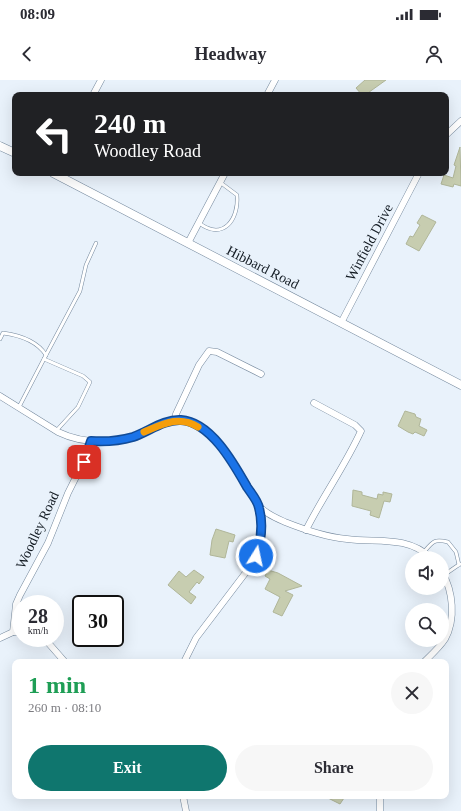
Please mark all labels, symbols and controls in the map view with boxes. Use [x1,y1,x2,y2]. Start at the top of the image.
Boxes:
text: 08:09 [20,6,55,22]
icon: back [16,43,38,65]
icon: person [423,43,445,65]
text: Headway [195,44,267,64]
icon: left [28,108,80,160]
text: 240 m [94,108,166,139]
text: Woodley Road [94,141,201,161]
street label: Winfield Drive [343,201,396,283]
street label: Hibbard Road [224,243,301,292]
pin [67,445,101,479]
icon: arrive [73,451,95,473]
street label: Woodley Road [13,489,62,571]
position arrow [235,535,277,577]
map controls [405,551,449,647]
button: sound [405,551,449,595]
speed limit sign: 30 [72,595,124,647]
button: search [405,603,449,647]
text: 28 [28,605,48,627]
text: km/h [28,625,48,636]
text: 1 min [28,672,86,698]
button: close [391,672,433,714]
text: 260 m · 08:10 [28,700,101,715]
button: Exit [28,745,227,791]
button: Share [235,745,433,791]

